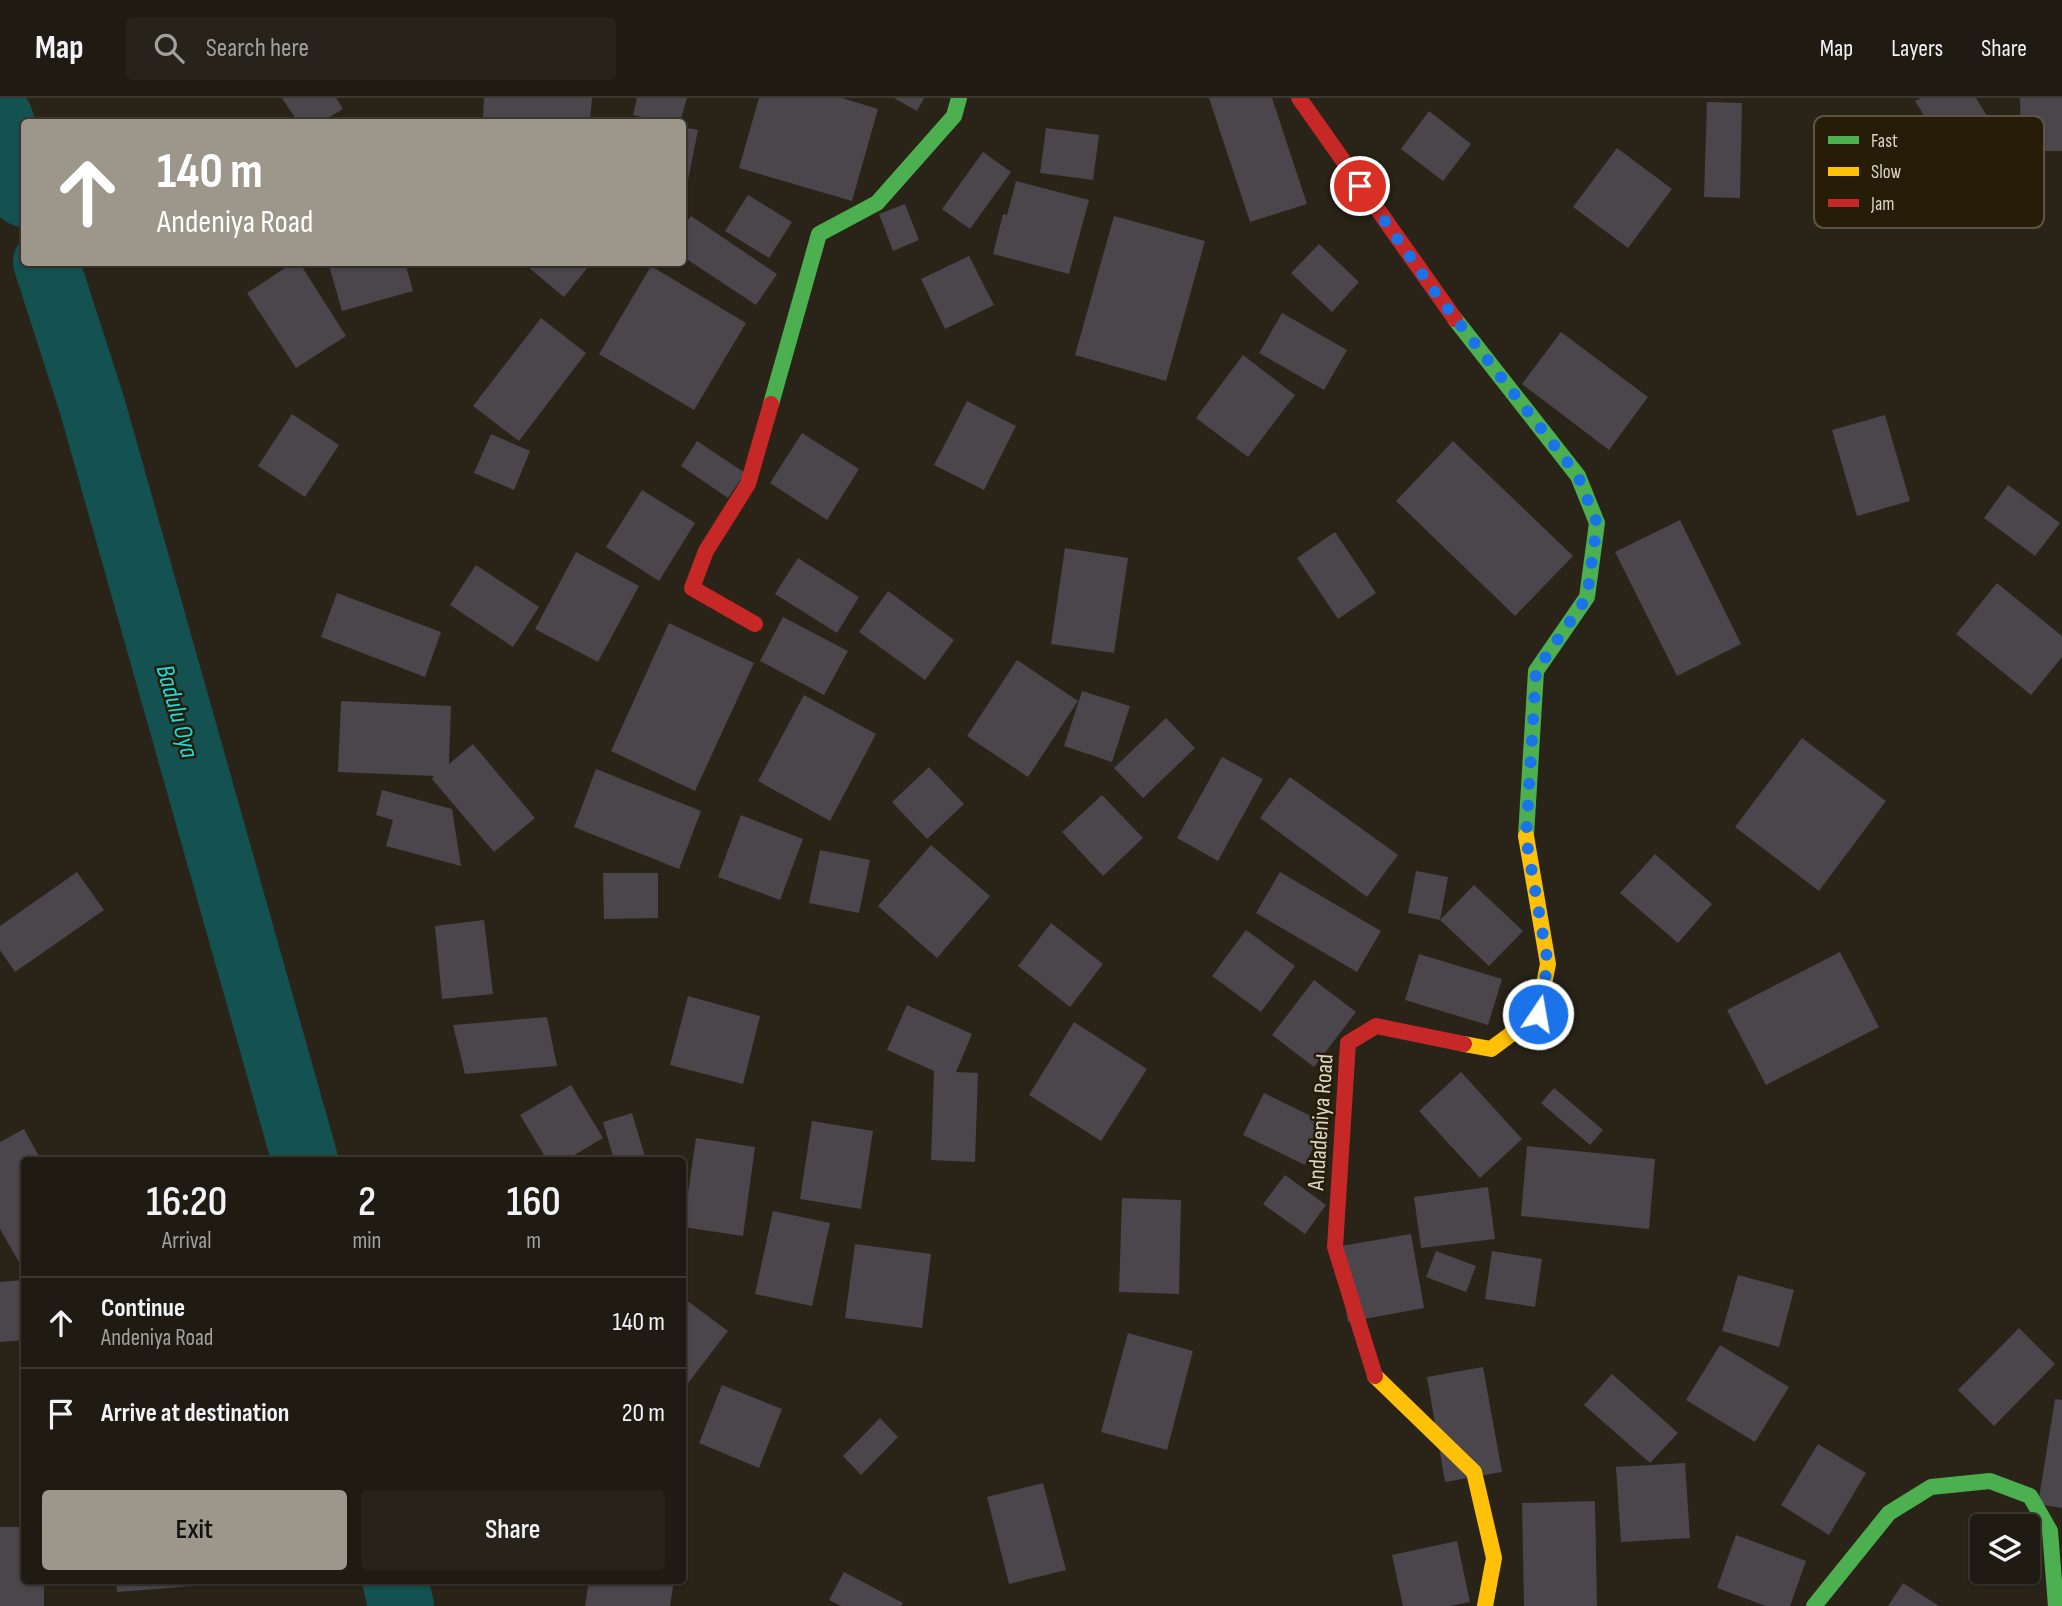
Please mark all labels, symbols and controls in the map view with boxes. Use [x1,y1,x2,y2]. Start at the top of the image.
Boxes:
search box [126,17,616,80]
text: Map [35,28,84,68]
icon: search [150,29,188,67]
text: Search here [206,33,309,64]
text: Map [1820,34,1853,63]
text: Layers [1891,34,1943,63]
text: Share [1981,34,2027,63]
legend [1814,116,2044,228]
text: Fast [1871,130,1898,153]
text: 140 m [157,143,263,202]
icon: ahead [42,147,133,238]
pin [1330,156,1390,216]
text: Slow [1871,161,1901,184]
icon: arrive [1341,167,1379,205]
text: Jam [1870,193,1894,216]
text: Andeniya Road [157,203,313,242]
water label: Badulu Oya [149,661,205,762]
position arrow [1501,977,1575,1051]
street label: Andadeniya Road [1301,1053,1340,1192]
text: 16:20 [146,1177,227,1228]
text: 2 [358,1177,376,1228]
text: 160 [506,1177,561,1228]
text: Arrival [162,1227,211,1255]
text: min [352,1227,381,1255]
text: m [526,1227,541,1255]
text: Continue [101,1293,185,1324]
icon: ahead [42,1304,80,1342]
text: 140 m [613,1307,665,1338]
text: Andeniya Road [101,1324,213,1352]
icon: arrive [42,1395,80,1433]
text: Arrive at destination [101,1398,289,1429]
text: 20 m [622,1398,665,1429]
button: Exit [42,1490,347,1570]
button: Share [361,1490,665,1570]
map controls [1970,1514,2040,1584]
button: layers [1970,1514,2040,1584]

